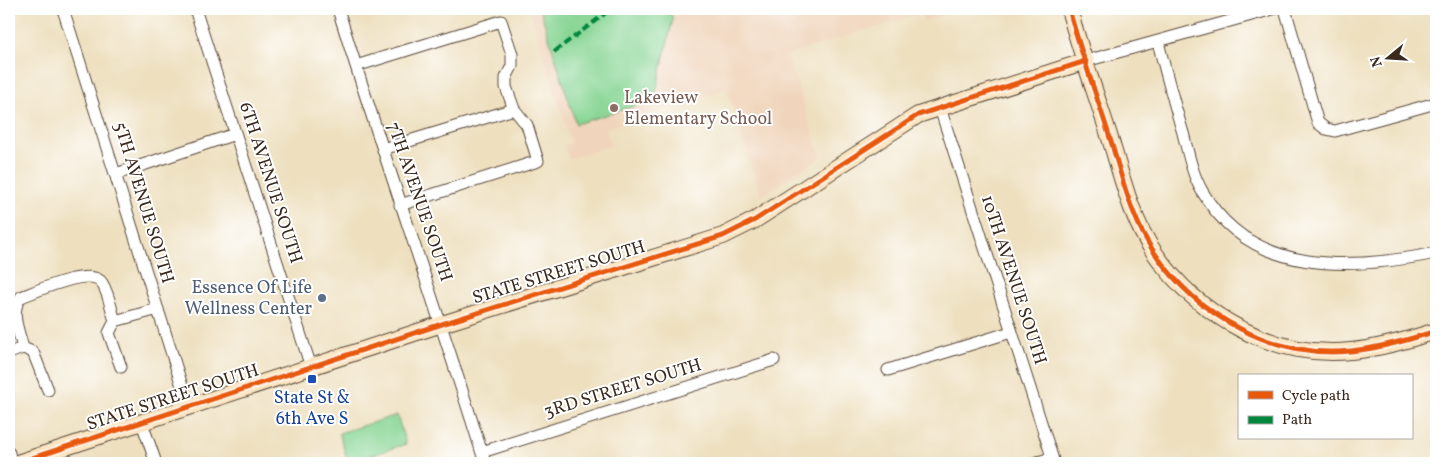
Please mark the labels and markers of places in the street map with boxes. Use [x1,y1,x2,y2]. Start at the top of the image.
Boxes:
place label: Lakeview Elementary School [624,86,772,132]
marker: Lakeview Elementary School [608,102,620,114]
place label: Essence Of Life Wellness Center [185,276,312,322]
marker: Essence Of Life Wellness Center [316,292,328,304]
marker: State St & 6th Ave S [306,373,318,385]
place label: State St & 6th Ave S [274,386,350,432]

